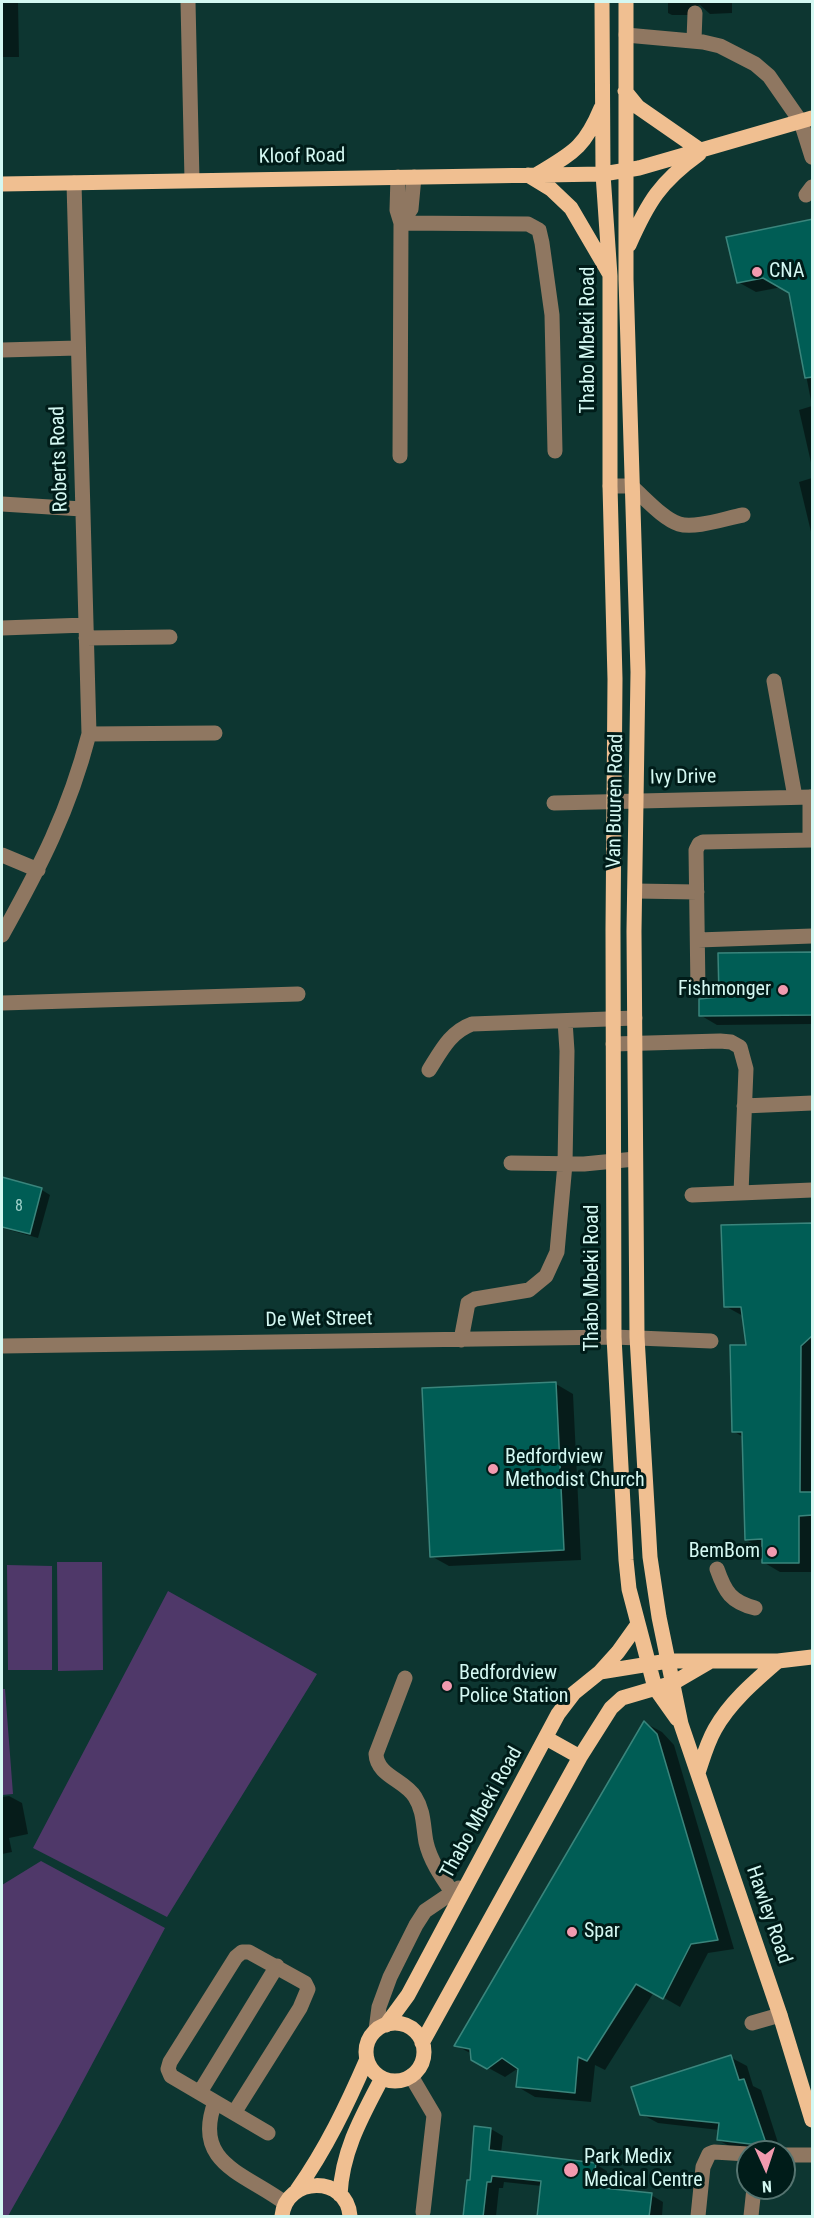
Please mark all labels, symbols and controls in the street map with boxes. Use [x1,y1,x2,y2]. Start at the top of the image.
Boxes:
street label: Kloof Road [258,144,346,170]
place label: CNA [769,260,804,284]
marker: CNA [750,265,764,279]
street label: Thabo Mbeki Road [577,267,601,413]
street label: Roberts Road [46,405,74,513]
street label: Van Buuren Road [603,734,629,868]
street label: Ivy Drive [650,765,716,791]
place label: Fishmonger [678,978,771,1002]
marker: Fishmonger [776,983,790,997]
house number: 8 [15,1197,23,1217]
street label: Thabo Mbeki Road [581,1205,605,1351]
street label: De Wet Street [265,1307,373,1333]
place label: Bedfordview Methodist Church [505,1446,645,1493]
marker: Bedfordview Methodist Church [486,1462,500,1476]
place label: BemBom [689,1540,760,1564]
marker: BemBom [765,1545,779,1559]
place label: Bedfordview Police Station [459,1662,568,1709]
marker: Bedfordview Police Station [440,1679,454,1693]
street label: Thabo Mbeki Road [436,1743,528,1883]
street label: Hawley Road [740,1863,796,1967]
place label: Spar [584,1920,620,1944]
marker: Spar [565,1925,579,1939]
north arrow [736,2140,796,2200]
place label: Park Medix Medical Centre [584,2146,703,2193]
marker: Park Medix Medical Centre [562,2161,580,2179]
text: N [761,2177,772,2196]

